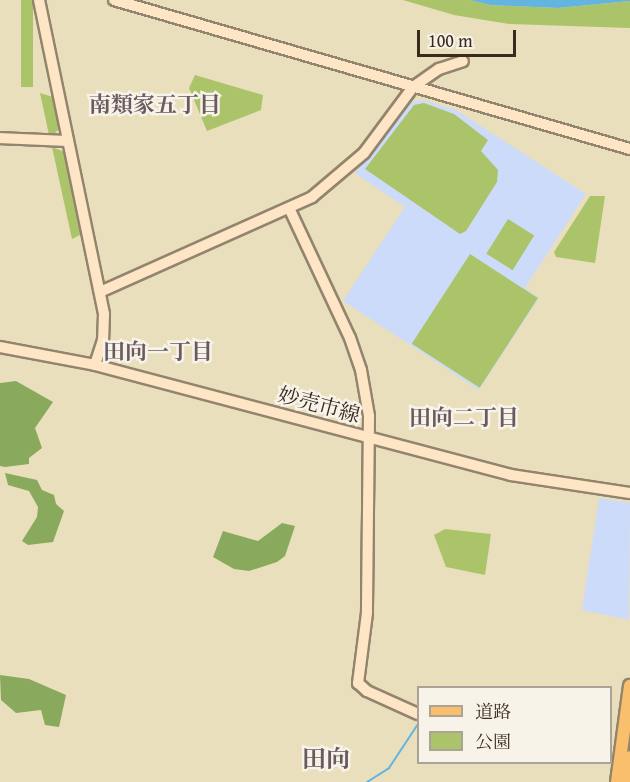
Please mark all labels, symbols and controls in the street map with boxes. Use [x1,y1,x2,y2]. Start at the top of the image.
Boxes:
scale bar [420,18,519,56]
text: 100 m [428,27,473,54]
district label: 南類家五丁目 [89,92,221,118]
district label: 田向一丁目 [103,339,213,365]
street label: 妙売市線 [275,382,363,428]
district label: 田向二丁目 [409,405,519,431]
legend [417,686,612,764]
text: 道路 [475,698,511,725]
text: 公園 [475,728,511,755]
district label: 田向 [302,745,350,773]

